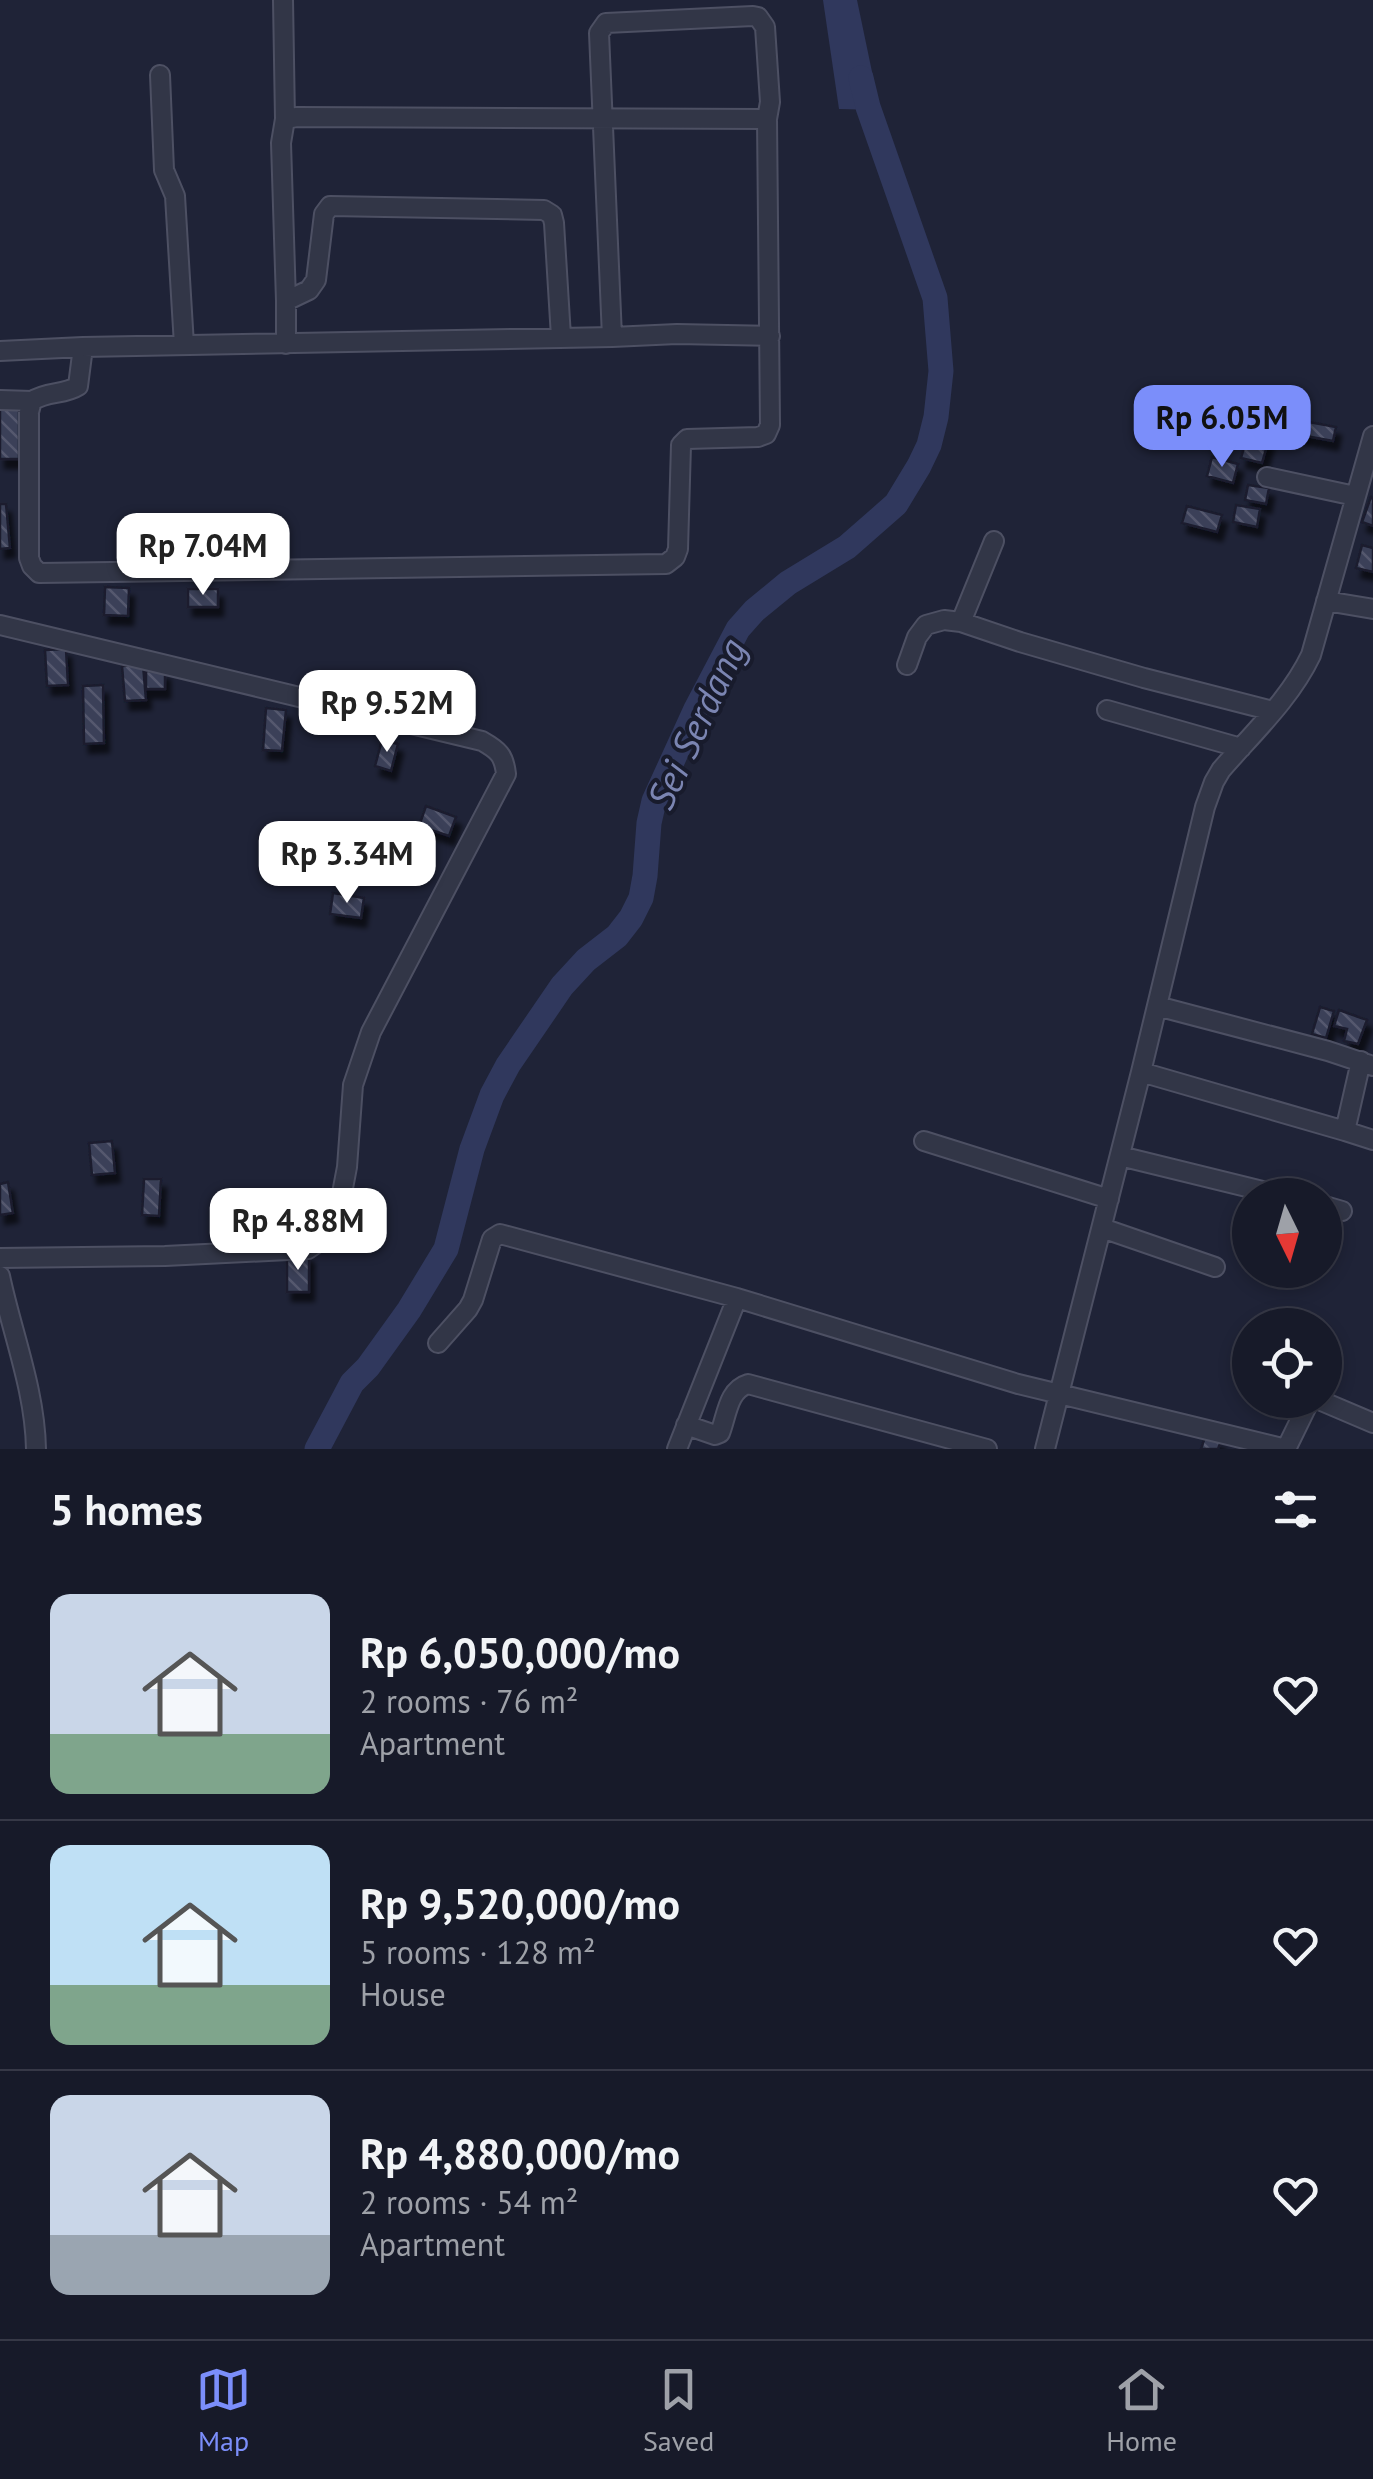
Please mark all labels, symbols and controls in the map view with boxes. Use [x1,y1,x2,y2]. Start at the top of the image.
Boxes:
pin: Rp 6.05M [1119,385,1325,470]
text: Rp 6.05M [1156,396,1288,438]
pin: Rp 7.04M [100,513,306,598]
text: Rp 7.04M [139,524,267,566]
water label: Sei Serdang [635,630,756,817]
pin: Rp 9.52M [284,670,490,755]
text: Rp 9.52M [321,681,453,723]
pin: Rp 3.34M [244,821,450,906]
text: Rp 3.34M [281,832,413,874]
north arrow [1232,1178,1342,1288]
map controls [1232,1178,1342,1418]
pin: Rp 4.88M [195,1188,401,1273]
text: Rp 4.88M [232,1199,364,1241]
button: locate [1232,1308,1342,1418]
text: 5 homes [50,1482,203,1537]
icon: filters [1268,1482,1323,1537]
text: Rp 6,050,000/mo [360,1625,680,1680]
icon: home [130,1634,250,1754]
icon: heart [1268,1667,1323,1722]
text: 2 rooms · 76 m² [360,1680,578,1722]
text: Apartment [360,1722,505,1764]
text: Rp 9,520,000/mo [360,1876,680,1931]
icon: home [130,1885,250,2005]
icon: heart [1268,1918,1323,1973]
text: 5 rooms · 128 m² [360,1931,596,1973]
text: House [360,1973,446,2015]
text: Rp 4,880,000/mo [360,2126,680,2181]
icon: home [130,2135,250,2255]
icon: heart [1268,2168,1323,2223]
text: 2 rooms · 54 m² [360,2181,578,2223]
text: Apartment [360,2223,505,2265]
tab: Map [196,2362,251,2459]
tab: Saved [643,2362,714,2459]
tab: Home [1106,2362,1177,2459]

